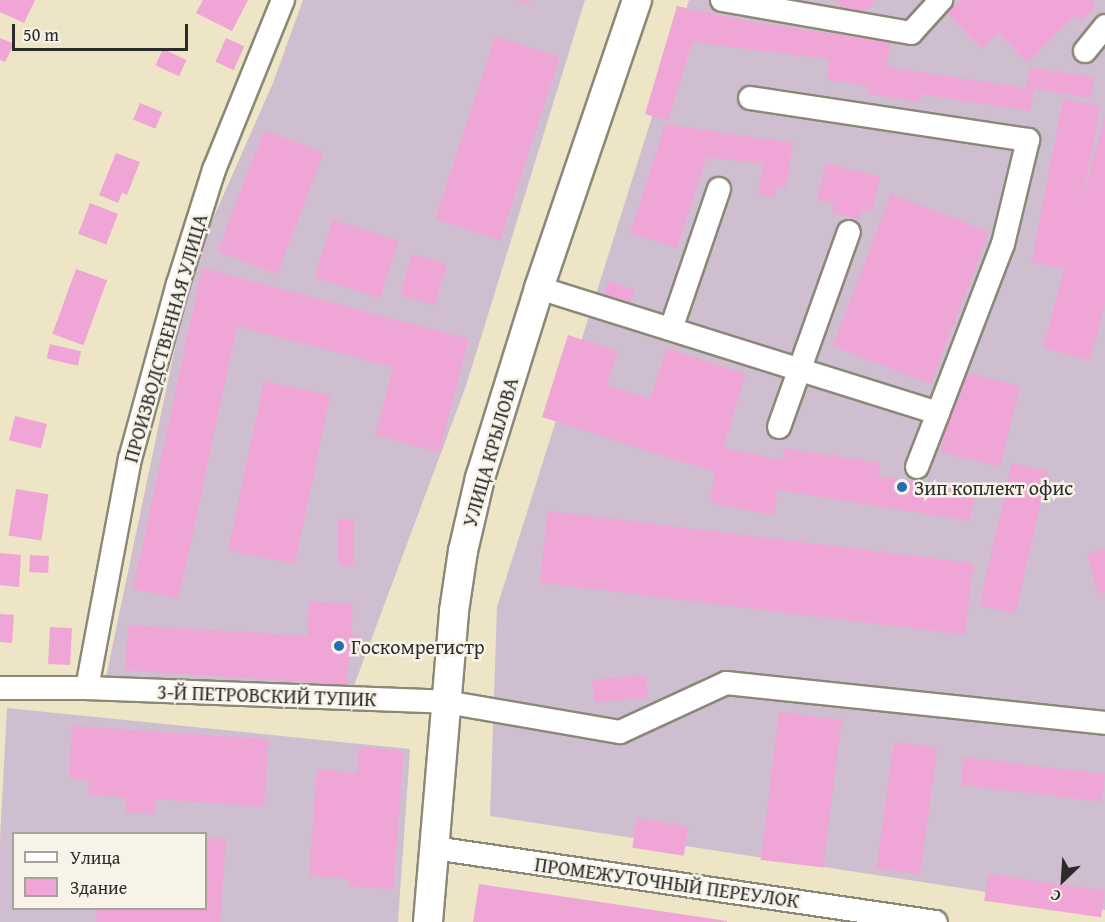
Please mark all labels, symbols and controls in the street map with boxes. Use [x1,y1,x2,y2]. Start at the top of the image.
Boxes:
scale bar [15,12,190,50]
text: 50 m [23,21,59,48]
street label: ПРОИЗВОДСТВЕННАЯ УЛИЦА [118,211,212,465]
street label: УЛИЦА КРЫЛОВА [457,374,523,530]
place label: Зип коплект офис [914,475,1073,499]
marker: Зип коплект офис [895,480,909,494]
place label: Госкомрегистр [351,634,485,658]
marker: Госкомрегистр [332,639,346,653]
street label: 3-Й ПЕТРОВСКИЙ ТУПИК [157,679,377,711]
legend [12,832,207,910]
text: Улица [70,844,120,871]
north arrow [1033,850,1093,910]
street label: ПРОМЕЖУТОЧНЫЙ ПЕРЕУЛОК [533,852,801,912]
text: Здание [70,874,127,901]
text: С [1046,884,1065,909]

